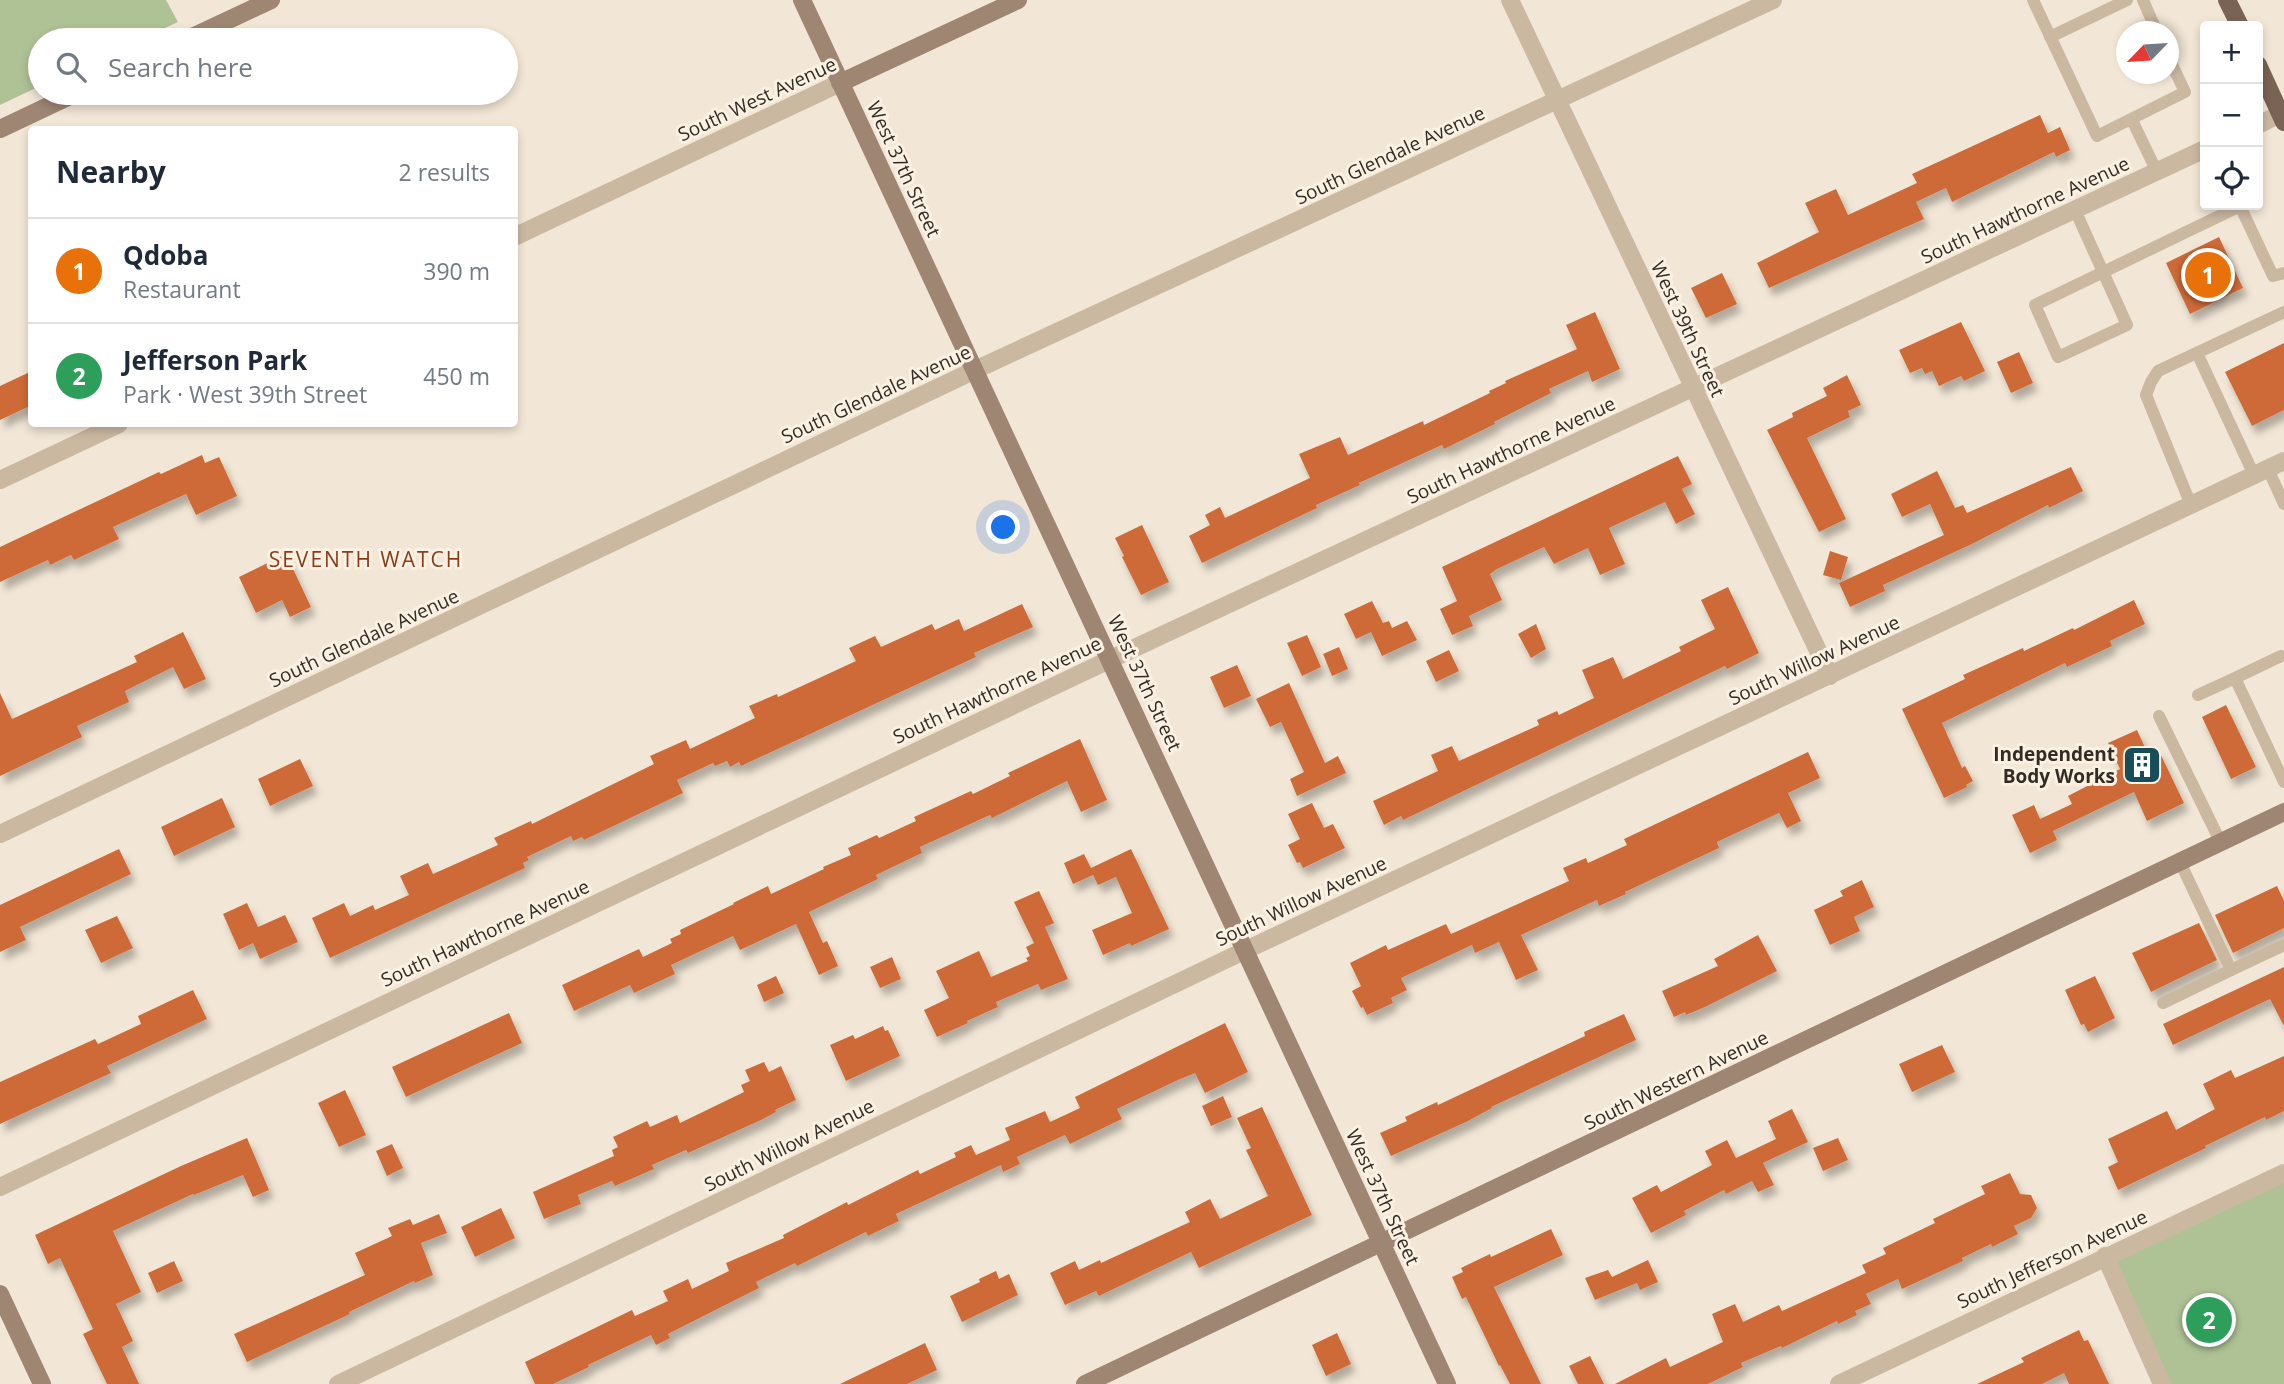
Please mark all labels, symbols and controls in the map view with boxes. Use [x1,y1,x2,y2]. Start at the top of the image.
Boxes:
north arrow [2116,21,2179,84]
map controls [2200,21,2263,210]
button: + [2200,21,2263,84]
search box [28,28,518,105]
icon: search [52,48,90,86]
text: Search here [108,49,253,85]
street label: South West Avenue [674,51,840,147]
button: − [2200,84,2263,147]
street label: West 37th Street [861,97,947,241]
street label: South Glendale Avenue [1291,100,1489,210]
button: locate [2200,147,2263,210]
street label: South Hawthorne Avenue [1917,150,2133,270]
text: Nearby [56,151,166,192]
text: 2 results [399,156,490,188]
text: Qdoba [123,237,208,273]
pin: 1 [2185,249,2231,301]
text: 1 [72,255,86,287]
text: 390 m [423,255,490,287]
street label: West 39th Street [1645,257,1731,401]
text: Restaurant [123,273,241,305]
street label: South Glendale Avenue [777,339,975,449]
text: Jefferson Park [123,342,307,378]
text: 2 [72,360,86,392]
text: 450 m [423,360,490,392]
text: Park · West 39th Street [123,378,367,410]
street label: South Hawthorne Avenue [1403,390,1619,510]
your location [986,510,1020,544]
district label: SEVENTH WATCH [269,545,463,573]
street label: South Glendale Avenue [265,583,463,693]
street label: South Willow Avenue [1724,609,1904,711]
street label: West 37th Street [1102,611,1188,755]
street label: South Hawthorne Avenue [889,630,1105,750]
place label: Independent Body Works [1993,741,2115,789]
building icon: Independent Body Works [2121,744,2163,786]
street label: South Willow Avenue [1211,850,1391,952]
street label: South Hawthorne Avenue [377,873,593,993]
street label: South Western Avenue [1579,1024,1773,1136]
street label: South Willow Avenue [700,1093,878,1197]
street label: West 37th Street [1340,1125,1426,1269]
street label: South Jefferson Avenue [1953,1203,2151,1315]
pin: 2 [2186,1294,2232,1346]

